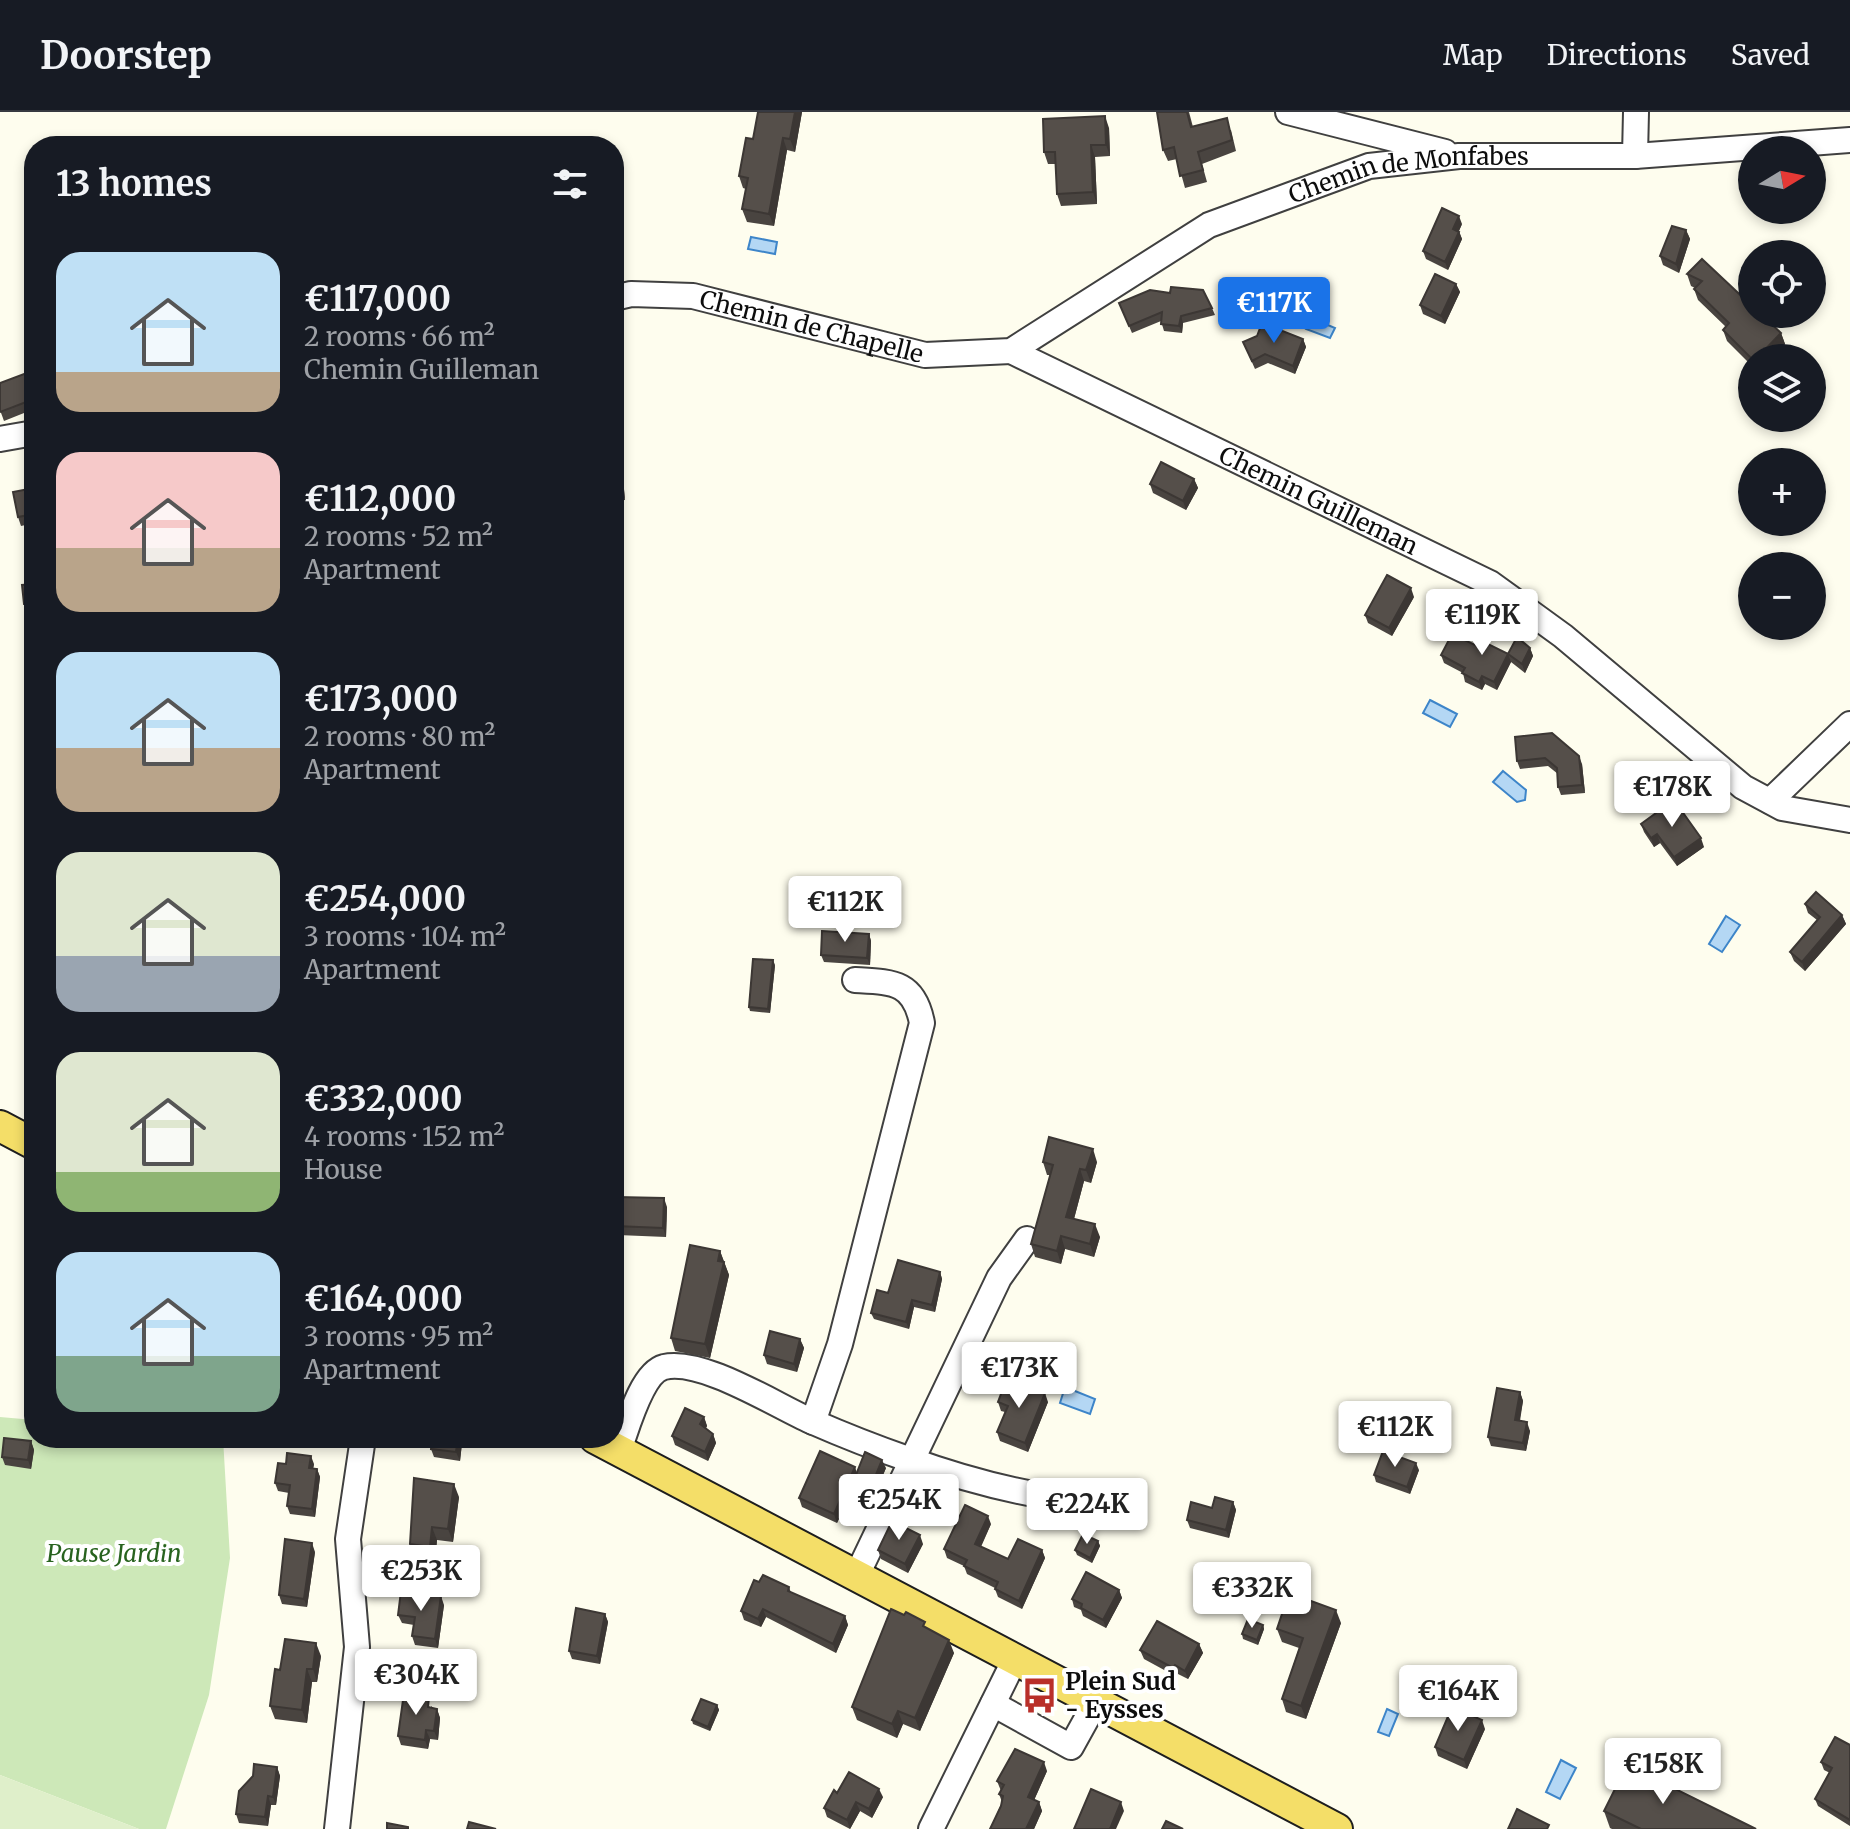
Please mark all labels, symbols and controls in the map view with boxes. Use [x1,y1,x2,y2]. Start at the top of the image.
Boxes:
text: Doorstep [40,32,212,79]
text: Map [1443,37,1503,73]
text: Directions [1547,37,1687,73]
text: Saved [1731,37,1810,73]
north arrow [1738,136,1826,224]
map controls [1738,136,1826,640]
street label: Chemin de Monfabes [1284,141,1529,210]
icon: filters [548,162,592,206]
text: 13 homes [56,163,212,205]
button: locate [1738,240,1826,328]
pin: €117K [1218,277,1330,345]
text: €117,000 [304,278,451,320]
street label: Chemin de Chapelle [697,283,927,370]
icon: home [120,284,216,380]
text: €117K [1236,286,1312,319]
text: 2 rooms · 66 m² [304,320,495,353]
button: layers [1738,344,1826,432]
text: Chemin Guilleman [304,353,539,386]
street label: Chemin Guilleman [1214,439,1423,561]
button: + [1738,448,1826,536]
text: €112,000 [304,478,456,520]
icon: home [120,484,216,580]
text: 2 rooms · 52 m² [304,520,493,553]
button: − [1738,552,1826,640]
text: Apartment [304,553,441,586]
pin: €119K [1426,589,1538,657]
text: €119K [1444,598,1520,631]
text: €173,000 [304,678,458,720]
icon: home [120,684,216,780]
text: 2 rooms · 80 m² [304,720,495,753]
text: Apartment [304,753,441,786]
pin: €178K [1616,761,1728,829]
text: €178K [1632,770,1712,803]
pin: €112K [789,876,901,944]
text: €254,000 [304,878,466,920]
icon: home [120,884,216,980]
text: €112K [806,885,884,918]
text: 3 rooms · 104 m² [304,920,506,953]
text: Apartment [304,953,441,986]
text: €332,000 [304,1078,463,1120]
icon: home [120,1084,216,1180]
text: 4 rooms · 152 m² [304,1120,504,1153]
text: House [304,1153,382,1186]
text: €164,000 [304,1278,463,1320]
icon: home [120,1284,216,1380]
text: 3 rooms · 95 m² [304,1320,493,1353]
pin: €173K [963,1342,1075,1410]
text: €173K [980,1351,1058,1384]
text: Apartment [304,1353,441,1386]
pin: €112K [1339,1401,1451,1469]
text: €112K [1356,1410,1434,1443]
pin: €254K [843,1474,955,1542]
pin: €224K [1031,1478,1143,1546]
text: €254K [857,1483,941,1516]
text: €224K [1045,1487,1129,1520]
park label: Pause Jardin [46,1538,182,1569]
pin: €253K [365,1545,477,1613]
text: €253K [380,1554,462,1587]
pin: €332K [1196,1562,1308,1630]
text: €332K [1211,1571,1293,1604]
pin: €304K [360,1649,472,1717]
text: €304K [373,1658,459,1691]
pin: €164K [1402,1665,1514,1733]
place label: Plein Sud - Eysses [1065,1666,1176,1725]
text: €164K [1417,1674,1499,1707]
bus stop icon: Plein Sud - Eysses [1020,1676,1058,1714]
pin: €158K [1607,1738,1719,1806]
text: €158K [1623,1747,1703,1780]

